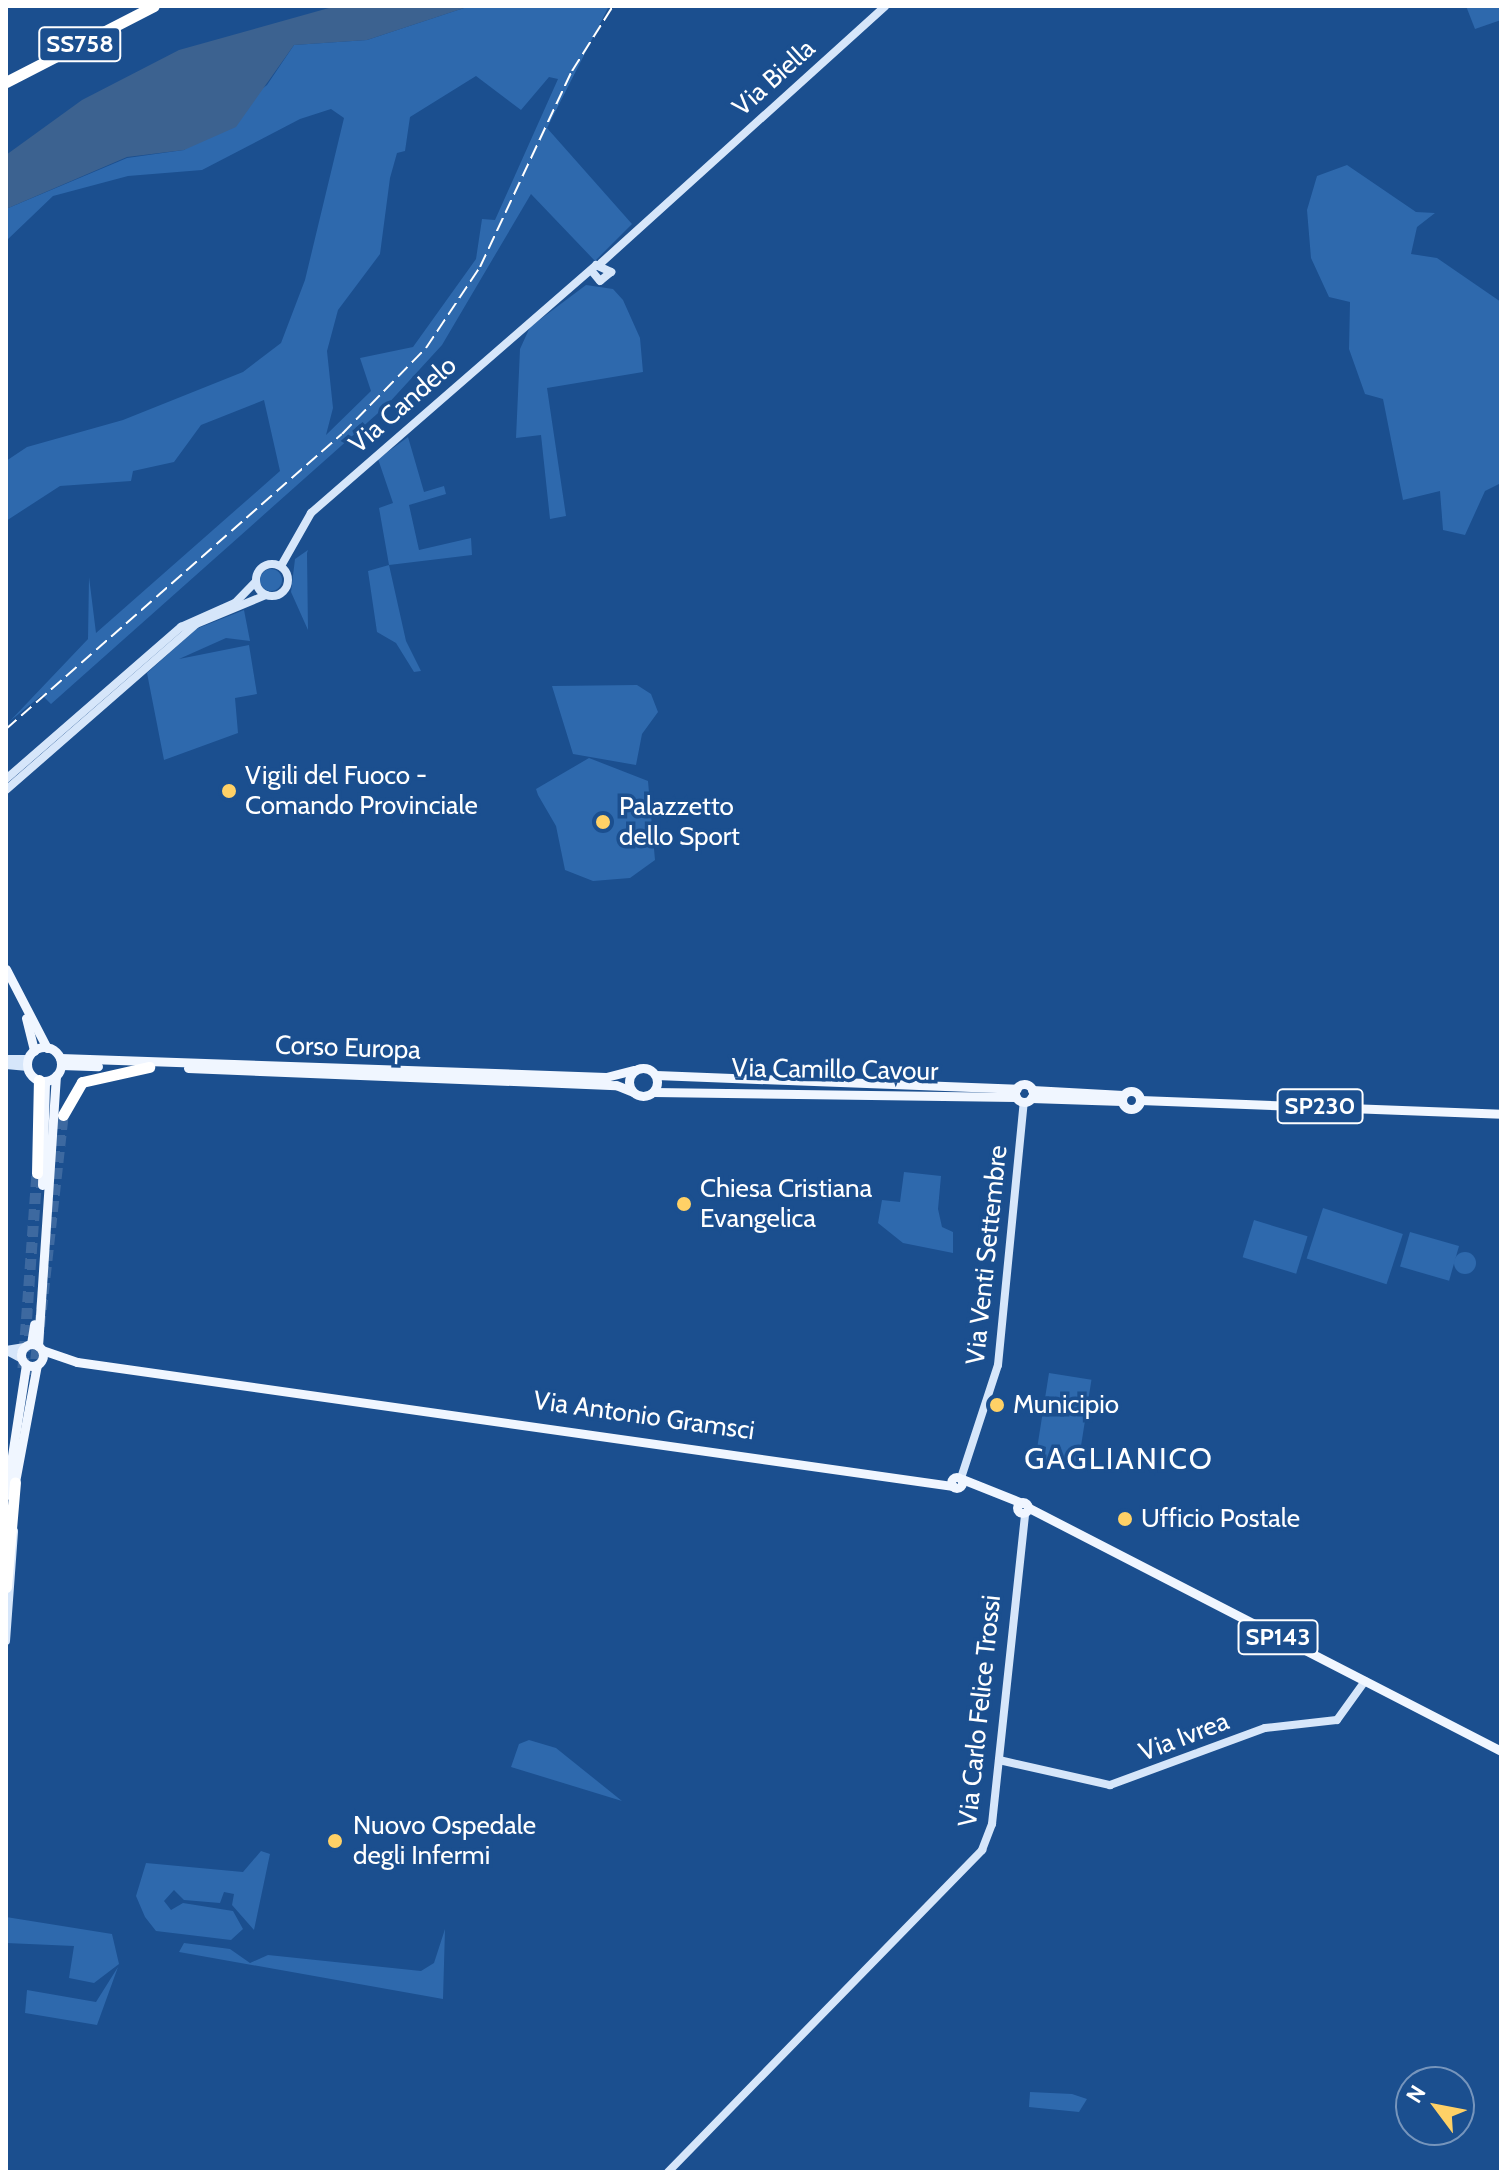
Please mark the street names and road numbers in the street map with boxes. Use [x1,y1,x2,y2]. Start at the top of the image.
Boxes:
road number: SS758 [38,24,122,64]
street label: Via Biella [726,33,822,123]
street label: Via Candelo [343,350,463,460]
street label: Corso Europa [275,1030,421,1066]
street label: Via Camillo Cavour [731,1053,939,1087]
road number: SP230 [1276,1086,1364,1126]
street label: Via Venti Settembre [960,1144,1014,1366]
street label: Via Antonio Gramsci [531,1385,757,1447]
street label: Via Carlo Felice Trossi [952,1594,1008,1828]
road number: SP143 [1236,1617,1320,1657]
street label: Via Ivrea [1135,1706,1233,1768]

